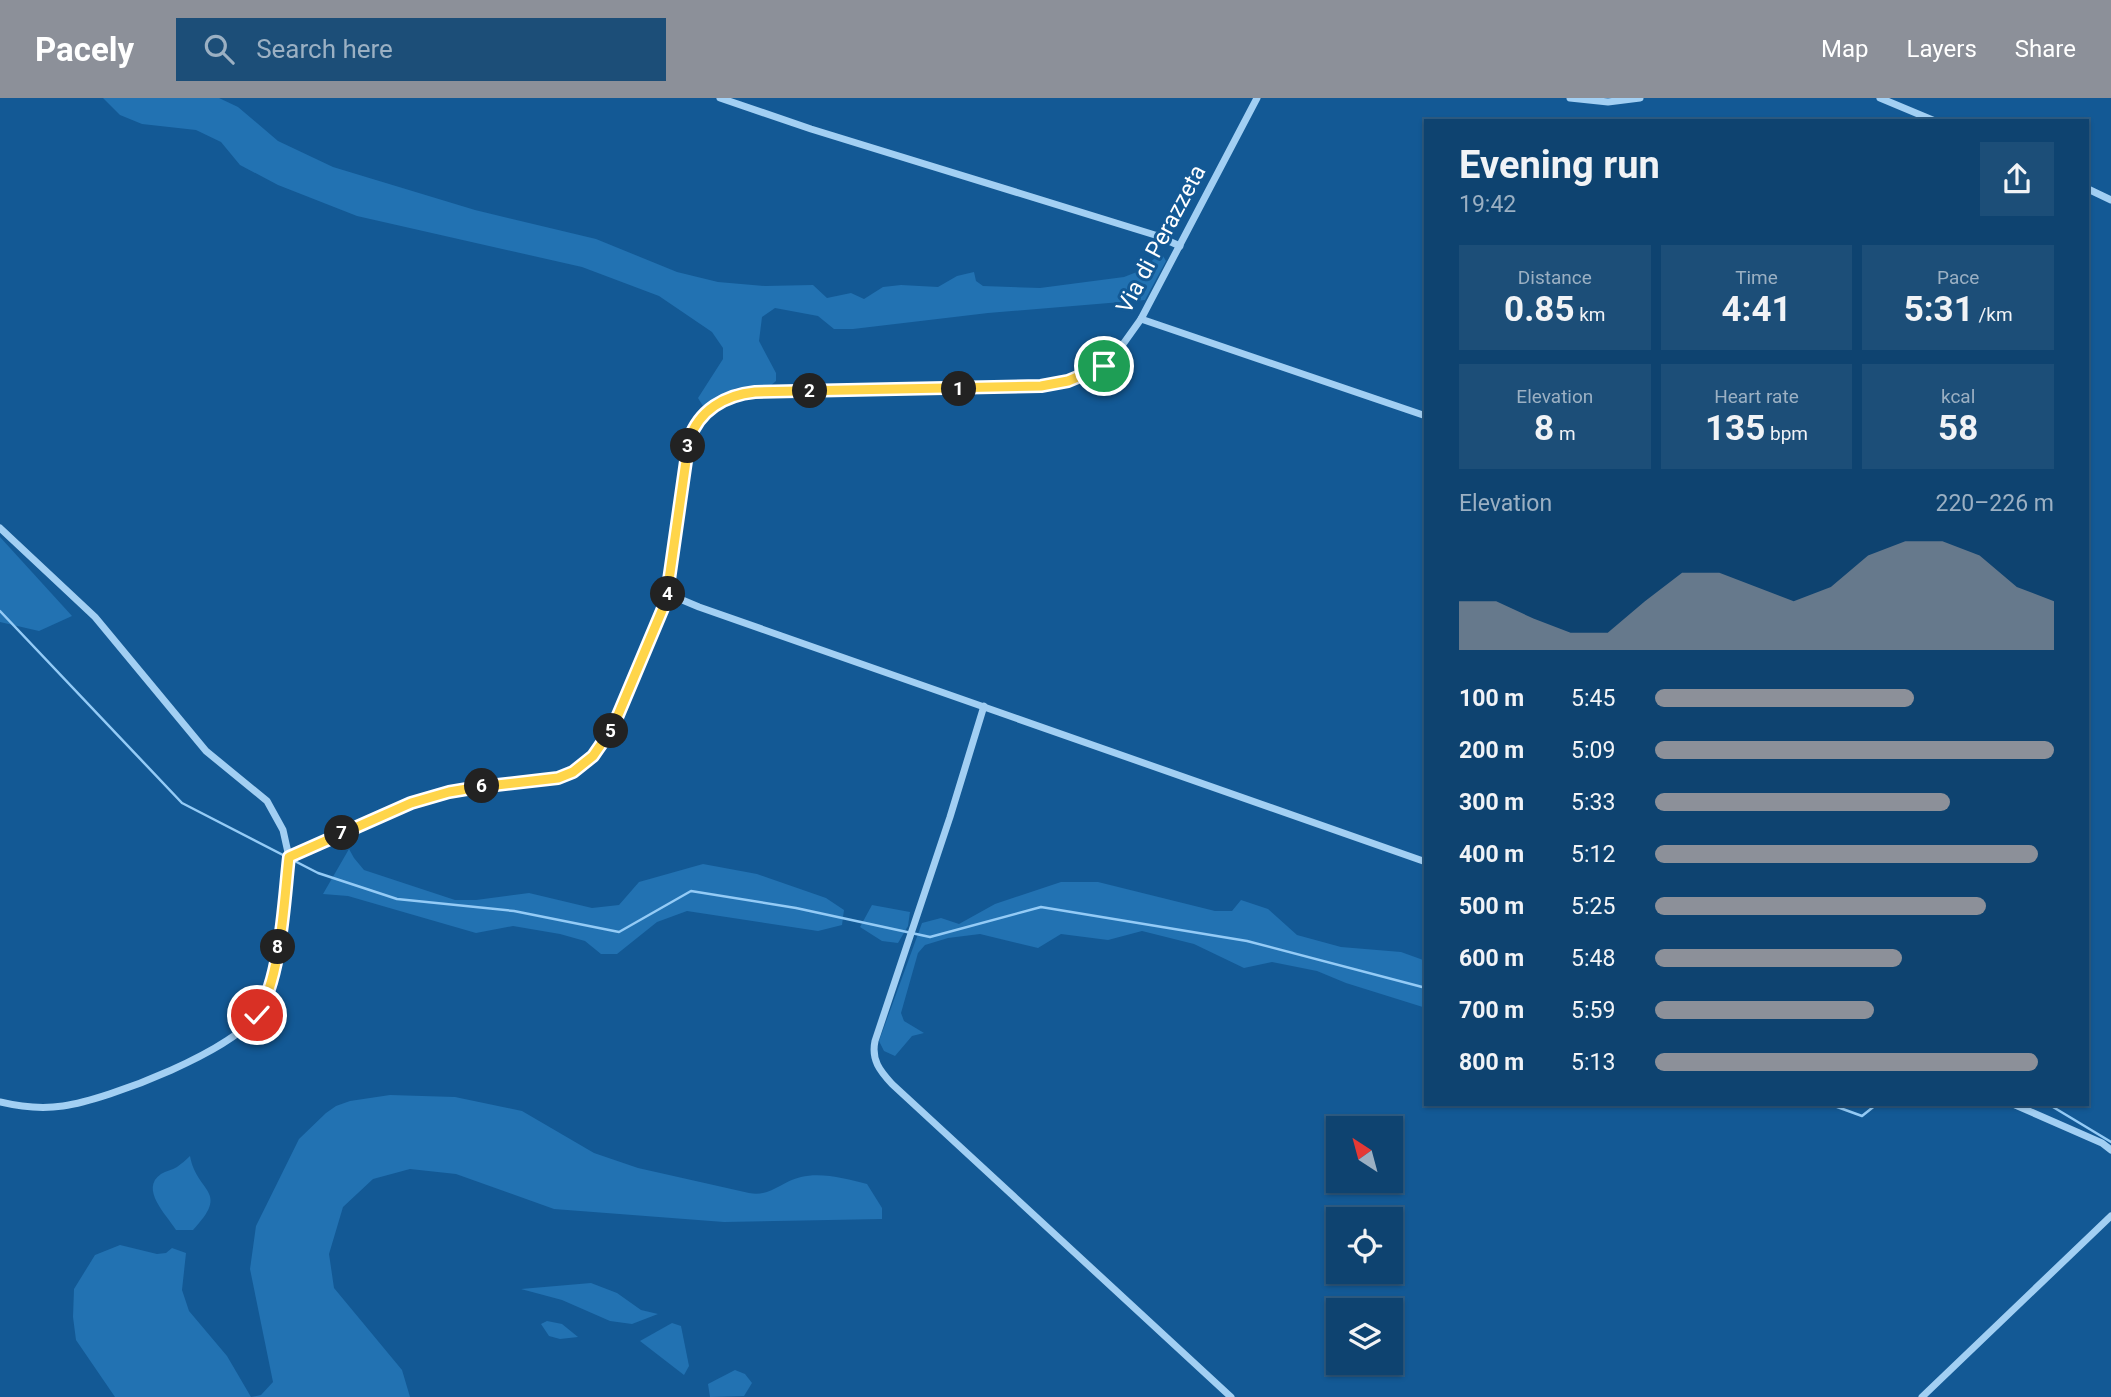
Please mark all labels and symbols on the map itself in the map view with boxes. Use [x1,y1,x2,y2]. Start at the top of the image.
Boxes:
street label: Via di Perazzeta [1111,160,1211,318]
pin [1074,336,1134,396]
pin: 1 [942,372,976,406]
pin: 2 [792,374,828,408]
pin: 3 [670,428,706,464]
pin: 4 [650,576,686,612]
pin: 5 [594,714,628,748]
pin: 6 [464,768,500,804]
pin: 7 [324,816,360,850]
pin: 8 [260,930,296,964]
pin [227,985,287,1045]
north arrow [1326,1116,1404,1194]

